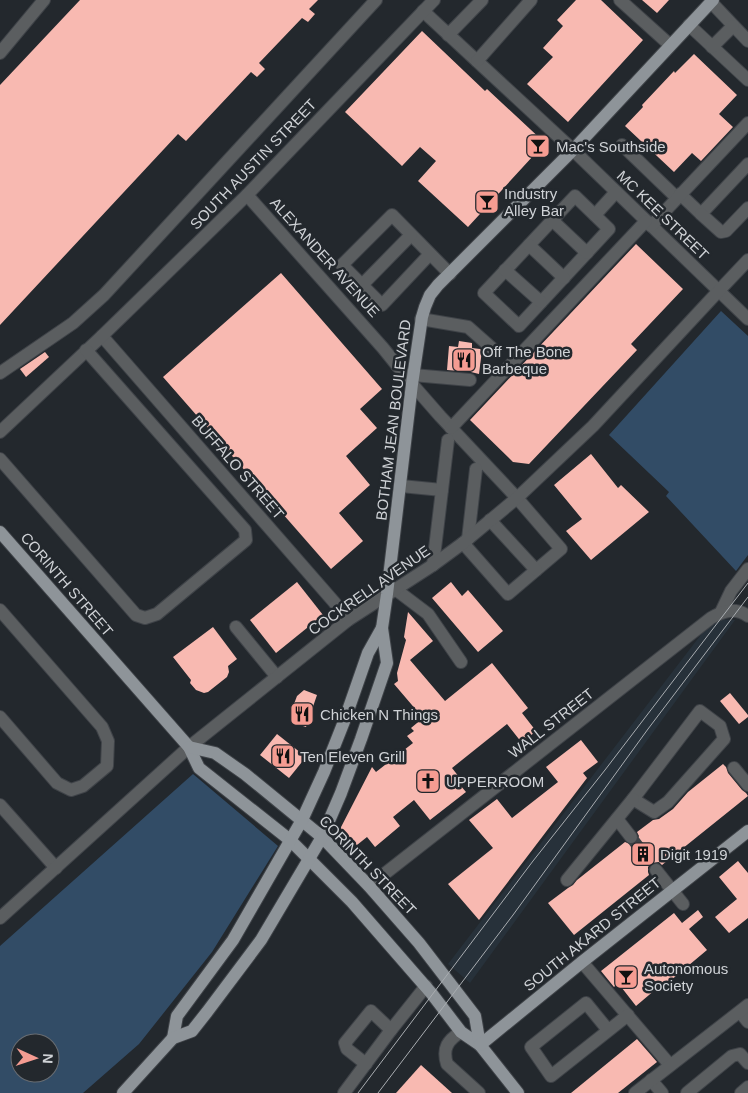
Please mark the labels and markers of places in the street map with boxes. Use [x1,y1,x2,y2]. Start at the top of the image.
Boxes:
bar icon: Mac's Southside [525,133,551,159]
place label: Mac's Southside [556,138,666,155]
place label: Industry Alley Bar [504,185,564,219]
bar icon: Industry Alley Bar [474,189,500,215]
place label: Off The Bone Barbeque [482,343,571,377]
restaurant icon: Off The Bone Barbeque [451,347,477,373]
restaurant icon: Chicken N Things [289,701,315,727]
place label: Chicken N Things [320,706,438,723]
restaurant icon: Ten Eleven Grill [270,743,296,769]
place label: Ten Eleven Grill [300,748,405,765]
church icon: UPPERROOM [415,768,441,794]
place label: UPPERROOM [446,773,544,790]
building icon: Digit 1919 [630,841,656,867]
place label: Digit 1919 [660,846,728,863]
place label: Autonomous Society [644,960,728,994]
bar icon: Autonomous Society [613,964,639,990]

